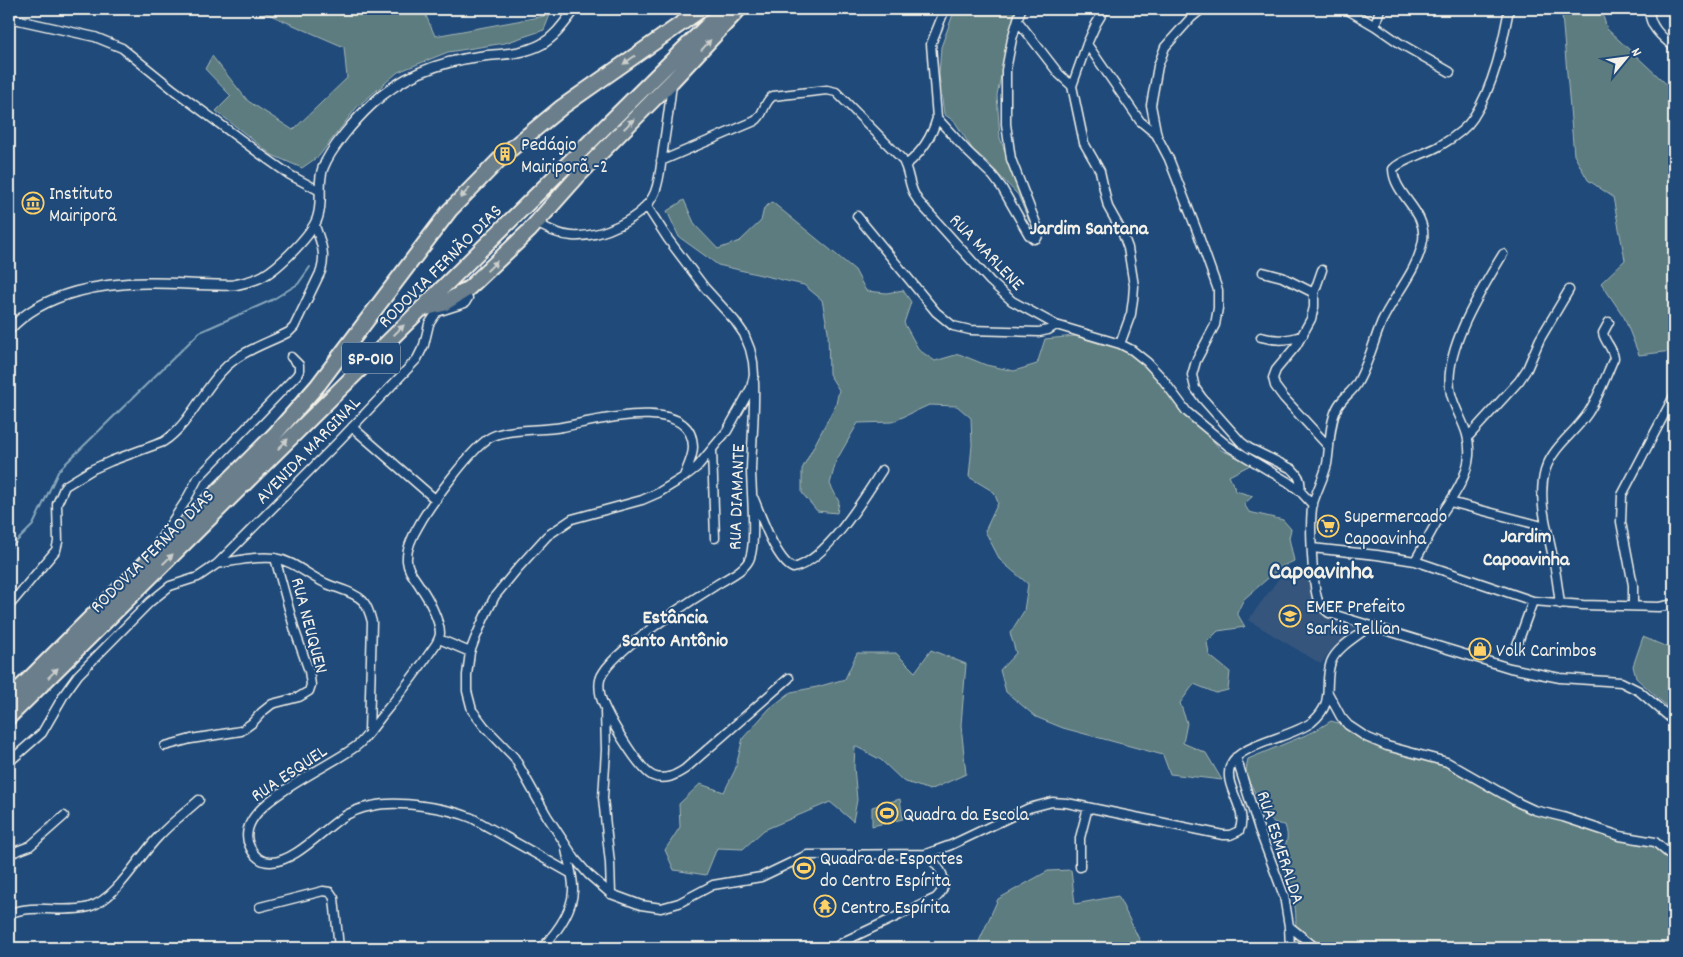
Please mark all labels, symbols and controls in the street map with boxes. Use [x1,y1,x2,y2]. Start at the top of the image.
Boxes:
north arrow [1600,32,1650,82]
one-way arrow [700,39,711,51]
text: N [1625,45,1646,61]
one-way arrow [623,55,636,66]
one-way arrow [623,119,635,131]
place label: Pedágio Mairiporã -2 [521,133,608,182]
building icon: Pedágio Mairiporã -2 [493,142,517,166]
place label: Instituto Mairiporã [49,182,117,231]
one-way arrow [459,187,471,199]
museum icon: Instituto Mairiporã [21,191,45,215]
street label: RODOVIA FERNÃO DIAS [373,199,510,336]
street label: RUA MARLENE [942,209,1030,298]
district label: Jardim Santana [1030,216,1149,244]
one-way arrow [485,260,497,272]
one-way arrow [393,324,405,336]
road number: SP-010 [342,342,400,373]
street label: AVENIDA MARGINAL [251,391,369,512]
one-way arrow [277,438,289,450]
street label: RUA DIAMANTE [723,443,754,551]
street label: RODOVIA FERNÃO DIAS [85,484,222,621]
place label: Supermercado Capoavinha [1344,505,1447,554]
supermarket icon: Supermercado Capoavinha [1316,514,1340,538]
district label: Jardim Capoavinha [1483,524,1570,575]
one-way arrow [162,553,174,565]
district label: Capoavinha [1269,556,1374,590]
street label: RUA NEUQUEN [282,575,333,677]
place label: EMEF Prefeito Sarkis Tellian [1306,595,1405,644]
school or university icon: EMEF Prefeito Sarkis Tellian [1278,604,1302,628]
district label: Estância Santo Antônio [622,605,728,656]
shop icon: Volk Carimbos [1468,637,1492,661]
place label: Volk Carimbos [1496,639,1597,666]
one-way arrow [47,667,59,679]
street label: RUA ESQUEL [246,739,334,810]
street label: RUA ESMERALDA [1248,788,1310,908]
sports icon: Quadra da Escola [875,801,899,825]
place label: Quadra da Escola [903,803,1030,830]
place label: Quadra de Esportes do Centro Espírita [820,847,963,896]
sports icon: Quadra de Esportes do Centro Espírita [792,856,816,880]
temple icon: Centro Espírita [813,894,837,918]
place label: Centro Espírita [841,896,951,923]

